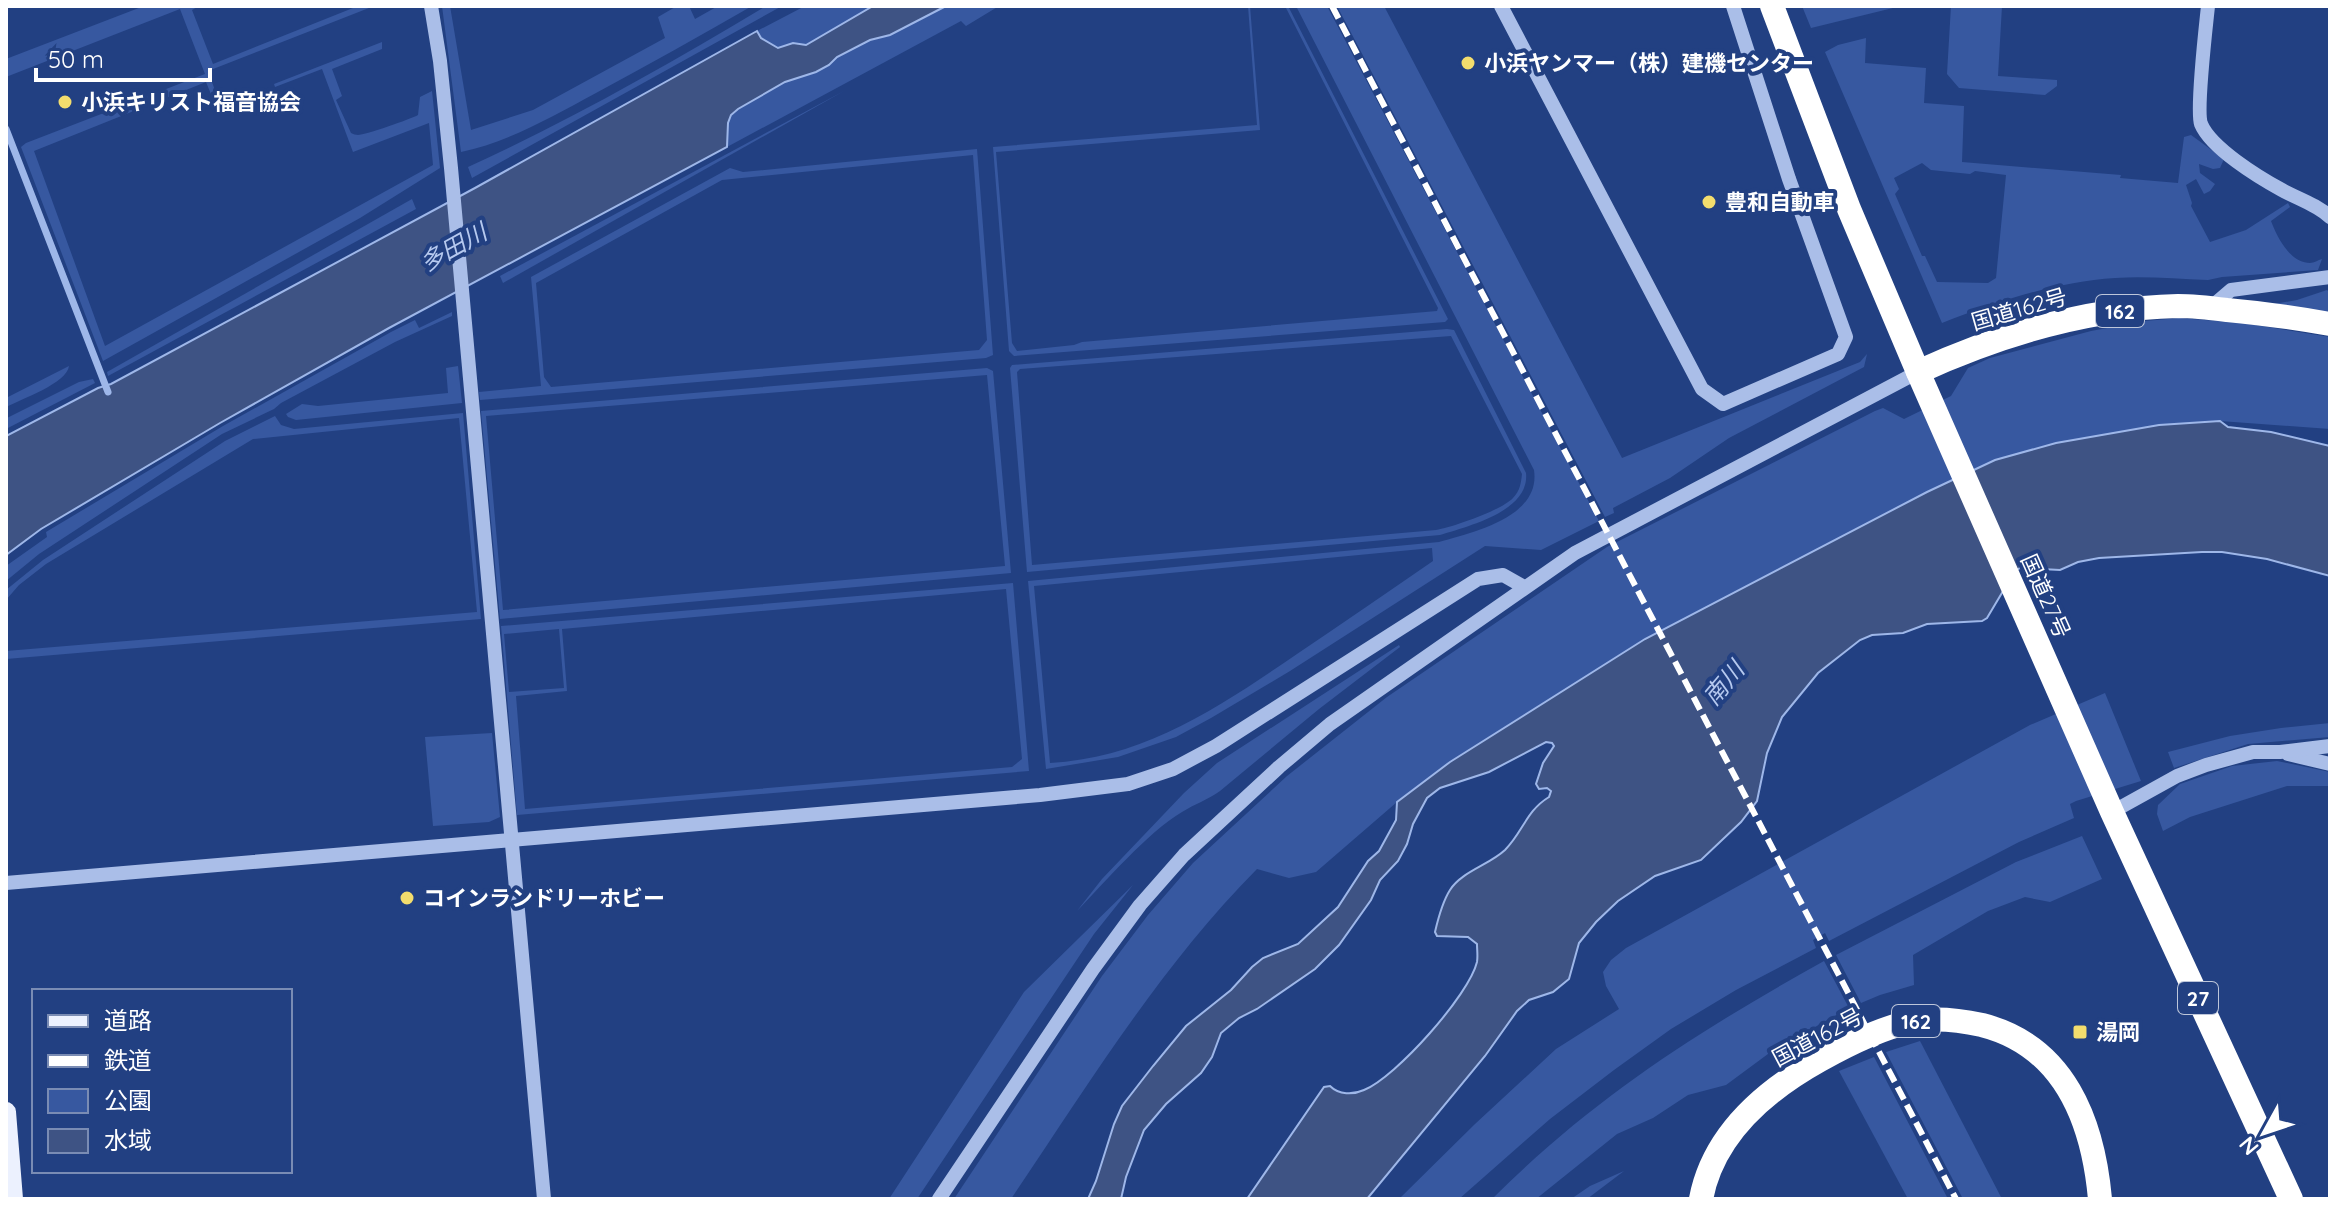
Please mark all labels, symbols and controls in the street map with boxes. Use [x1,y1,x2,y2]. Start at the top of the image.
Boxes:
scale bar [36,32,210,82]
text: 50 m [48,44,104,74]
place label: 小浜ヤンマー（株）建機センター [1484,49,1814,77]
marker: 小浜ヤンマー（株）建機センター [1459,54,1477,72]
place label: 小浜キリスト福音協会 [81,88,301,116]
marker: 小浜キリスト福音協会 [56,93,74,111]
place label: 豊和自動車 [1725,188,1835,216]
marker: 豊和自動車 [1700,193,1718,211]
water label: 多田川 [414,215,494,278]
street label: 国道162号 [1968,282,2070,336]
road number: 162 [2096,295,2144,327]
street label: 国道27号 [2015,550,2077,642]
water label: 南川 [1696,653,1752,711]
place label: コインランドリーホビー [423,884,665,912]
marker: コインランドリーホビー [398,889,416,907]
road number: 27 [2178,982,2218,1014]
legend [32,989,292,1173]
street label: 国道162号 [1767,1002,1867,1072]
text: 道路 [104,1005,152,1035]
road number: 162 [1892,1005,1940,1037]
place label: 湯岡 [2096,1018,2140,1046]
marker: 湯岡 [2071,1023,2089,1041]
text: 鉄道 [104,1045,152,1075]
text: 公園 [104,1085,152,1115]
north arrow [2224,1093,2304,1173]
text: 水域 [104,1125,152,1155]
text: N [2233,1131,2265,1161]

